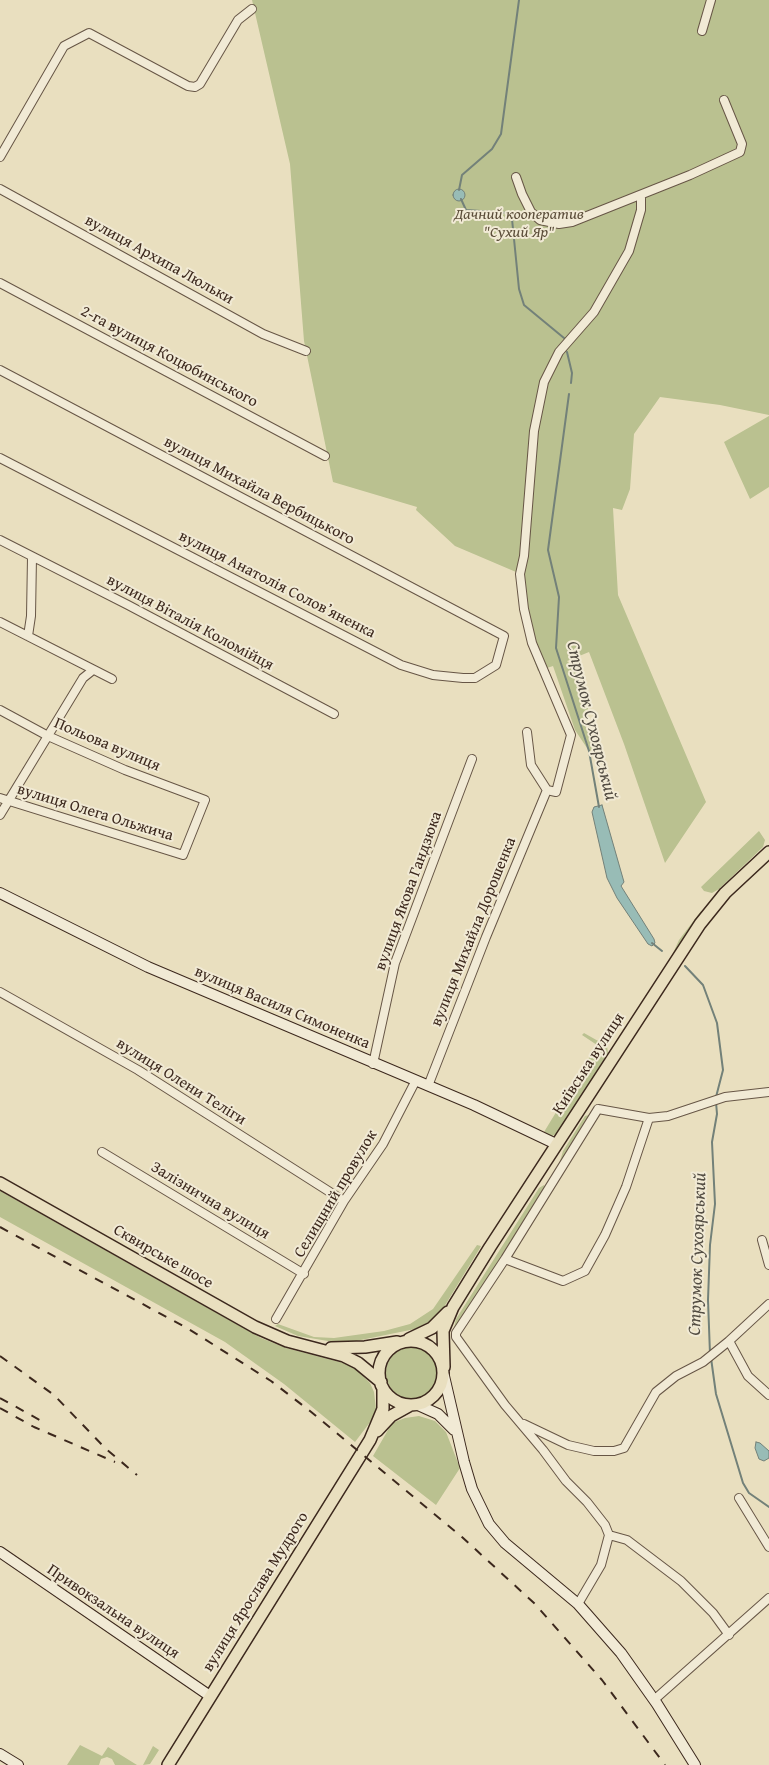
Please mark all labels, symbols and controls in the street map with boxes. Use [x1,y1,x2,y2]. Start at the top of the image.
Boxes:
park label: Дачний кооператив "Сухий Яр" [454,205,584,243]
street label: вулиця Архипа Люльки [81,211,237,309]
street label: 2-га вулиця Коцюбинського [77,302,261,412]
street label: вулиця Михайла Вербицького [160,432,358,550]
street label: вулиця Анатолія Соловʼяненка [176,527,378,643]
street label: вулиця Віталія Коломійця [103,571,277,675]
water label: Струмок Сухоярський [561,639,621,803]
street label: Польова вулиця [51,714,163,776]
street label: вулиця Олега Ольжича [15,780,175,846]
street label: вулиця Якова Гандзюка [371,809,447,973]
street label: вулиця Михайла Дорошенка [427,835,521,1029]
street label: вулиця Василя Симоненка [191,962,373,1054]
street label: Київська вулиця [549,1009,629,1119]
street label: вулиця Олени Теліги [113,1034,249,1130]
street label: Селищний провулок [290,1127,382,1261]
street label: Залізнична вулиця [147,1158,273,1244]
water label: Струмок Сухоярський [684,1172,712,1336]
street label: Сквирське шосе [110,1221,216,1293]
street label: вулиця Ярослава Мудрого [199,1509,313,1675]
street label: Привокзальна вулиця [43,1561,183,1663]

